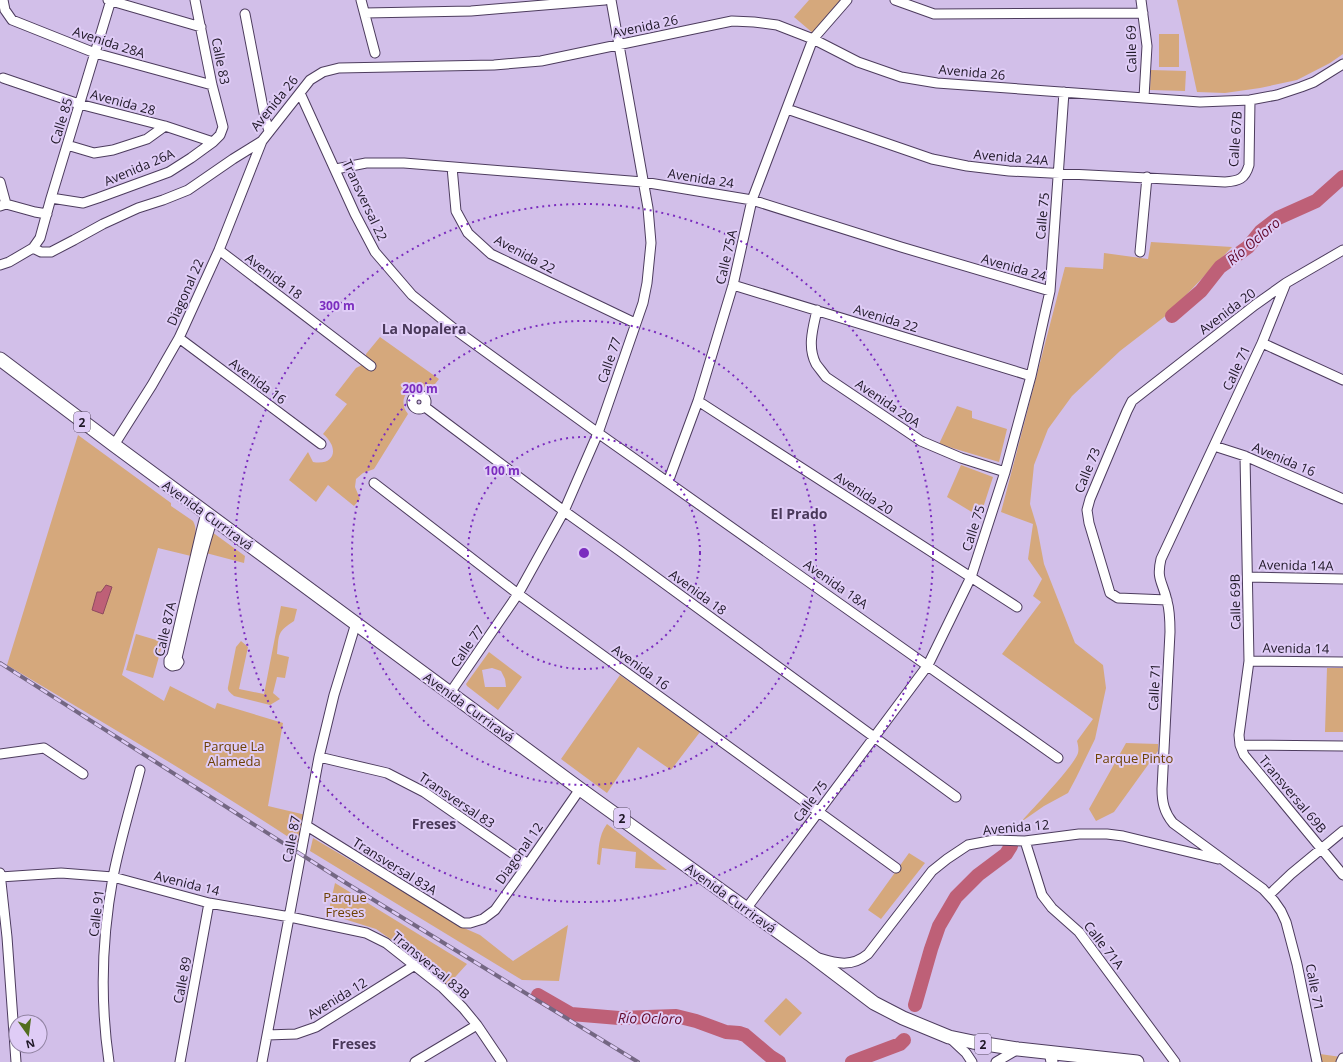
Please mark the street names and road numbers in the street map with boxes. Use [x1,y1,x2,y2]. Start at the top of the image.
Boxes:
street label: Avenida 26 [611,10,679,42]
street label: Avenida 28A [71,22,148,62]
street label: Calle 69 [1122,25,1140,73]
street label: Calle 83 [208,36,234,86]
street label: Avenida 26 [938,60,1006,84]
street label: Avenida 26 [246,71,302,135]
street label: Avenida 28 [88,85,158,119]
street label: Calle 85 [45,96,77,146]
street label: Calle 67B [1224,110,1246,168]
street label: Avenida 26A [101,144,178,190]
street label: Avenida 24A [973,145,1050,169]
street label: Transversal 22 [338,156,392,244]
street label: Avenida 24 [667,164,736,192]
street label: Calle 75 [1031,192,1053,240]
street label: Calle 75A [711,227,741,286]
street label: Avenida 22 [491,230,559,278]
street label: Avenida 18 [242,249,306,303]
street label: Avenida 24 [979,249,1049,285]
street label: Diagonal 22 [162,256,208,328]
street label: Avenida 20 [1195,284,1259,338]
street label: Avenida 22 [851,300,921,336]
street label: Calle 77 [593,335,625,385]
street label: Calle 71 [1218,343,1254,393]
street label: Avenida 16 [226,354,290,408]
street label: Avenida 20A [852,375,925,432]
road number: 2 [74,412,90,432]
street label: Avenida 16 [1250,438,1318,480]
street label: Calle 73 [1070,445,1104,495]
street label: Avenida 20 [831,467,897,519]
street label: Avenida Curriravá [159,476,257,554]
street label: Calle 75 [957,503,989,553]
street label: Avenida 18A [800,555,872,613]
street label: Avenida 14A [1258,555,1334,575]
street label: Avenida 18 [666,565,730,619]
street label: Calle 69B [1226,574,1244,630]
street label: Calle 87A [150,599,180,658]
street label: Calle 77 [446,621,488,671]
street label: Avenida 14 [1262,638,1330,658]
street label: Avenida 16 [609,640,673,694]
street label: Calle 71 [1144,663,1164,711]
street label: Avenida Curriravá [420,668,518,746]
street label: Transversal 69B [1255,751,1331,837]
street label: Transversal 83 [416,768,498,832]
street label: Calle 75 [789,777,831,825]
road number: 2 [614,808,630,828]
street label: Calle 87 [278,814,304,864]
street label: Avenida 12 [982,815,1050,839]
street label: Diagonal 12 [491,819,547,887]
street label: Transversal 83A [349,833,441,900]
street label: Avenida Curriravá [682,859,780,937]
street label: Avenida 14 [152,866,222,900]
street label: Calle 91 [84,888,108,938]
street label: Calle 71A [1080,917,1129,973]
street label: Transversal 83B [388,927,474,1003]
street label: Calle 89 [169,955,195,1005]
street label: Calle 71 [1302,962,1328,1012]
street label: Avenida 12 [304,973,370,1023]
road number: 2 [975,1034,991,1054]

